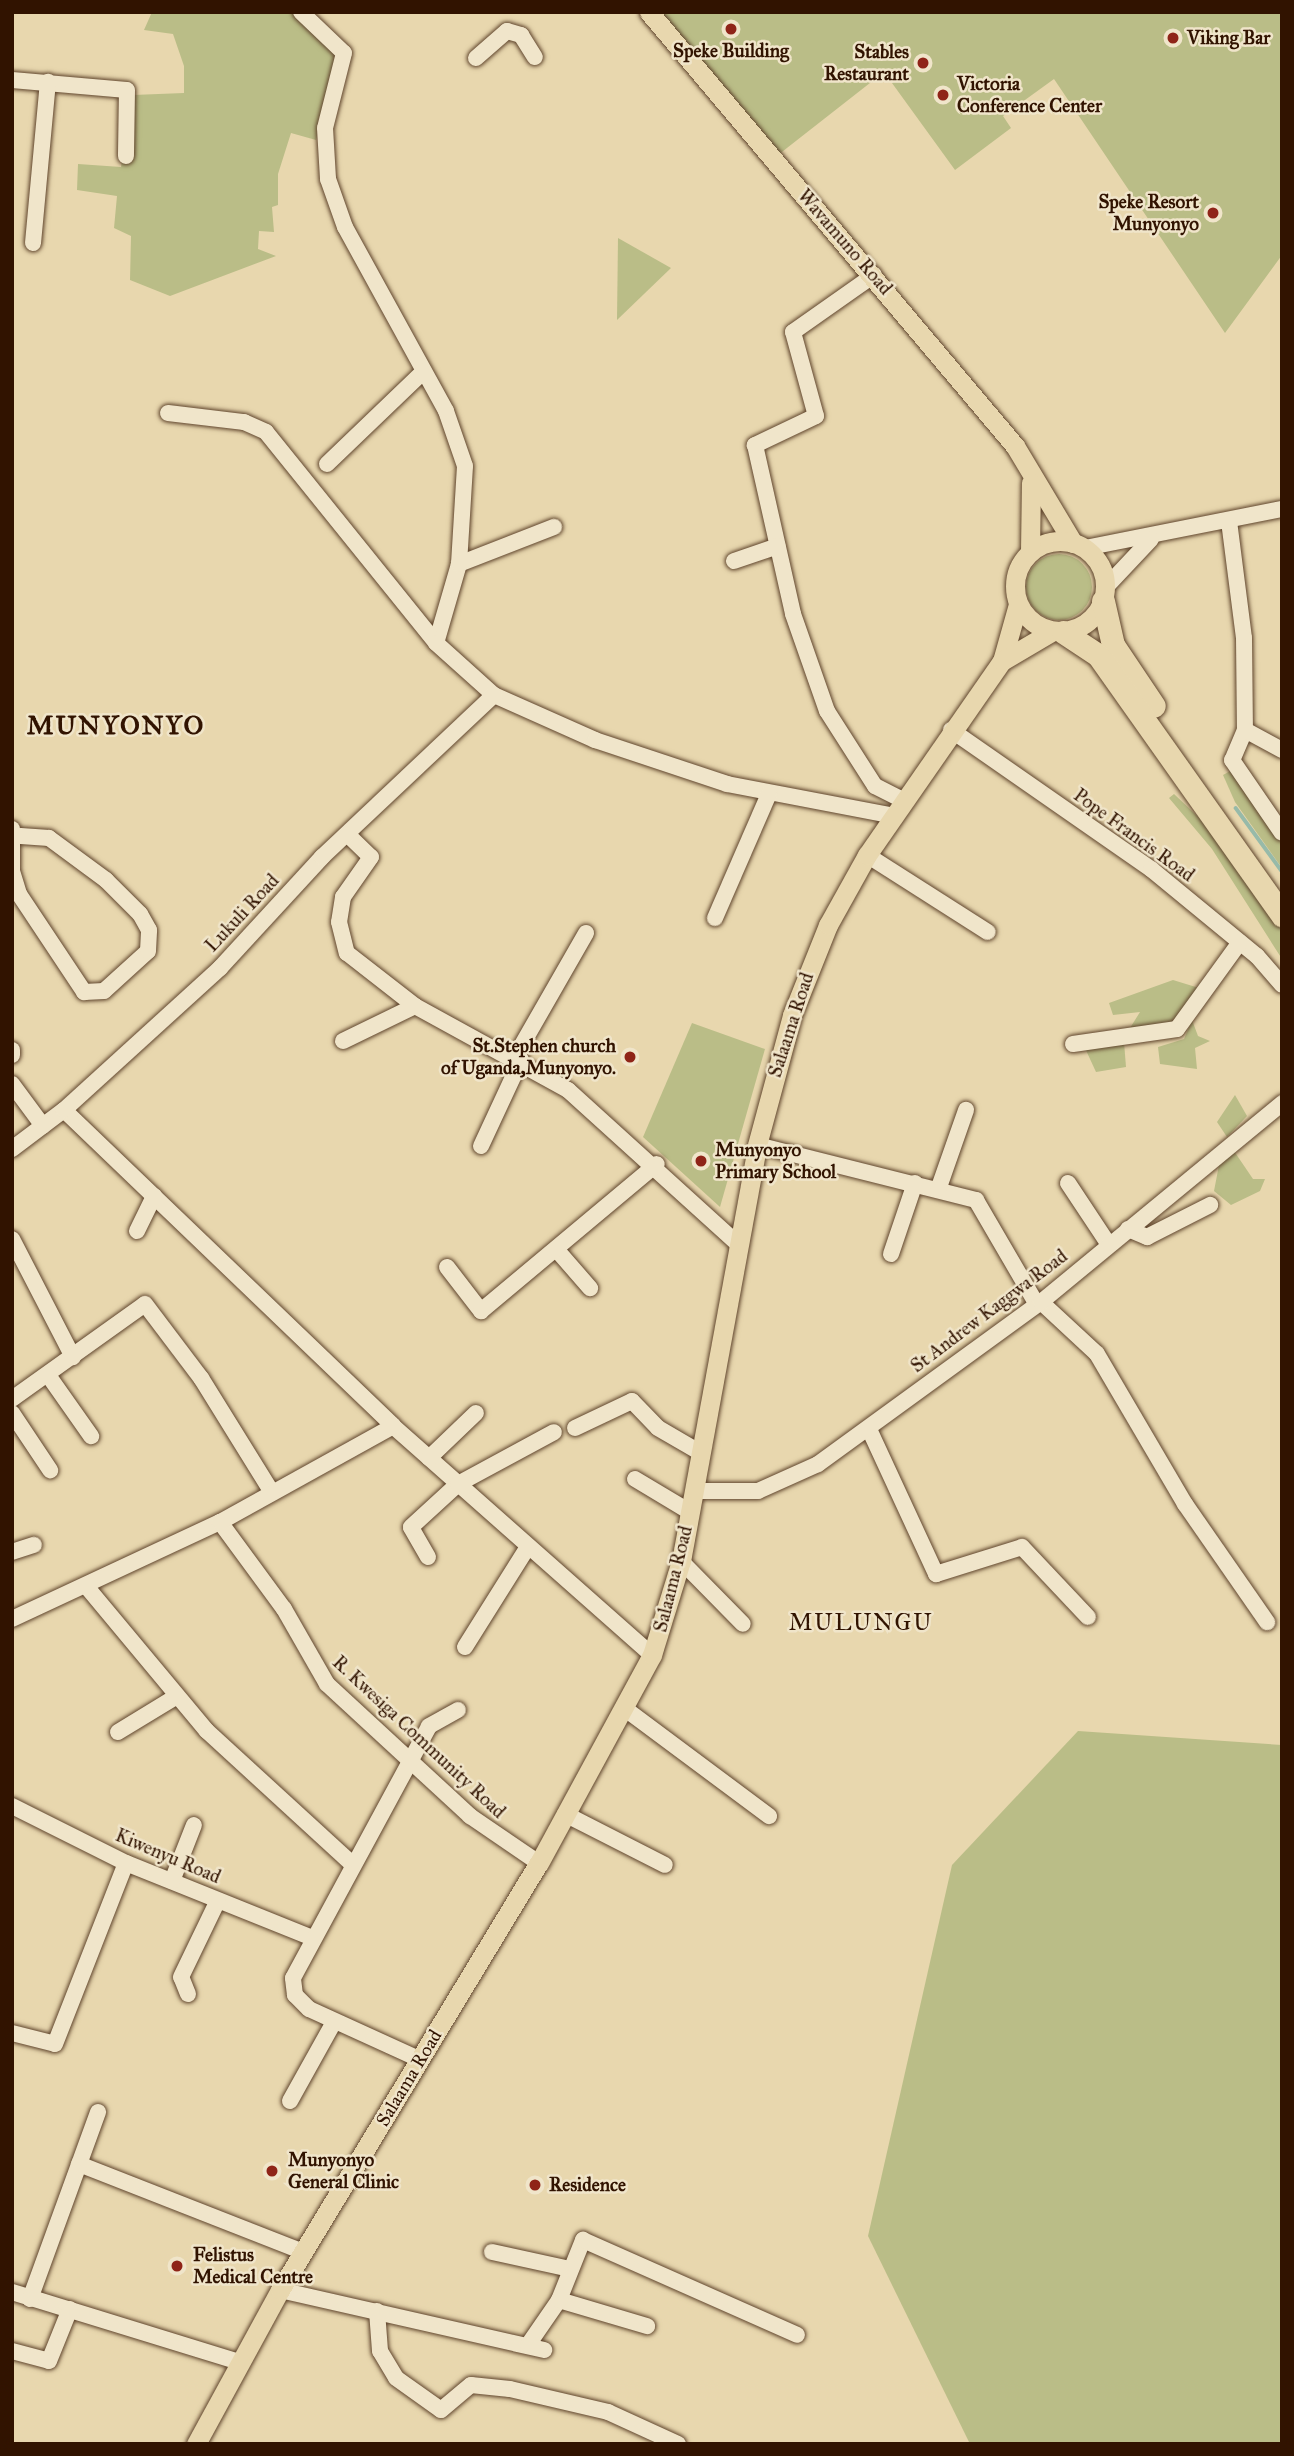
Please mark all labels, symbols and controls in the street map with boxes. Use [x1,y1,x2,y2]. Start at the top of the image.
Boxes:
marker: Speke Building [723,21,739,37]
place label: Viking Bar [1187,27,1270,49]
marker: Viking Bar [1165,30,1181,46]
place label: Speke Building [673,40,789,62]
place label: Stables Restaurant [824,41,909,85]
marker: Stables Restaurant [915,55,931,71]
place label: Victoria Conference Center [957,73,1102,117]
marker: Victoria Conference Center [935,87,951,103]
street label: Wavamuno Road [793,184,897,300]
place label: Speke Resort Munyonyo [1098,191,1199,235]
marker: Speke Resort Munyonyo [1205,205,1221,221]
district label: MUNYONYO [28,710,204,742]
street label: Pope Francis Road [1069,784,1199,886]
street label: Lukuli Road [200,869,284,957]
street label: Salaama Road [763,970,819,1080]
place label: St.Stephen church of Uganda,Munyonyo. [441,1035,616,1079]
marker: St.Stephen church of Uganda,Munyonyo. [622,1049,638,1065]
place label: Munyonyo Primary School [715,1139,836,1183]
marker: Munyonyo Primary School [693,1153,709,1169]
street label: St Andrew Kaggwa Road [906,1245,1072,1377]
street label: Salaama Road [649,1524,697,1634]
district label: MULUNGU [790,1608,932,1636]
street label: R. Kwesiga Community Road [328,1651,510,1823]
street label: Kiwenyu Road [112,1824,224,1888]
street label: Salaama Road [371,2026,447,2130]
place label: Munyonyo General Clinic [288,2149,399,2193]
marker: Munyonyo General Clinic [262,2161,282,2181]
place label: Residence [549,2174,626,2196]
marker: Residence [527,2177,543,2193]
place label: Felistus Medical Centre [193,2244,313,2288]
marker: Felistus Medical Centre [167,2256,187,2276]

